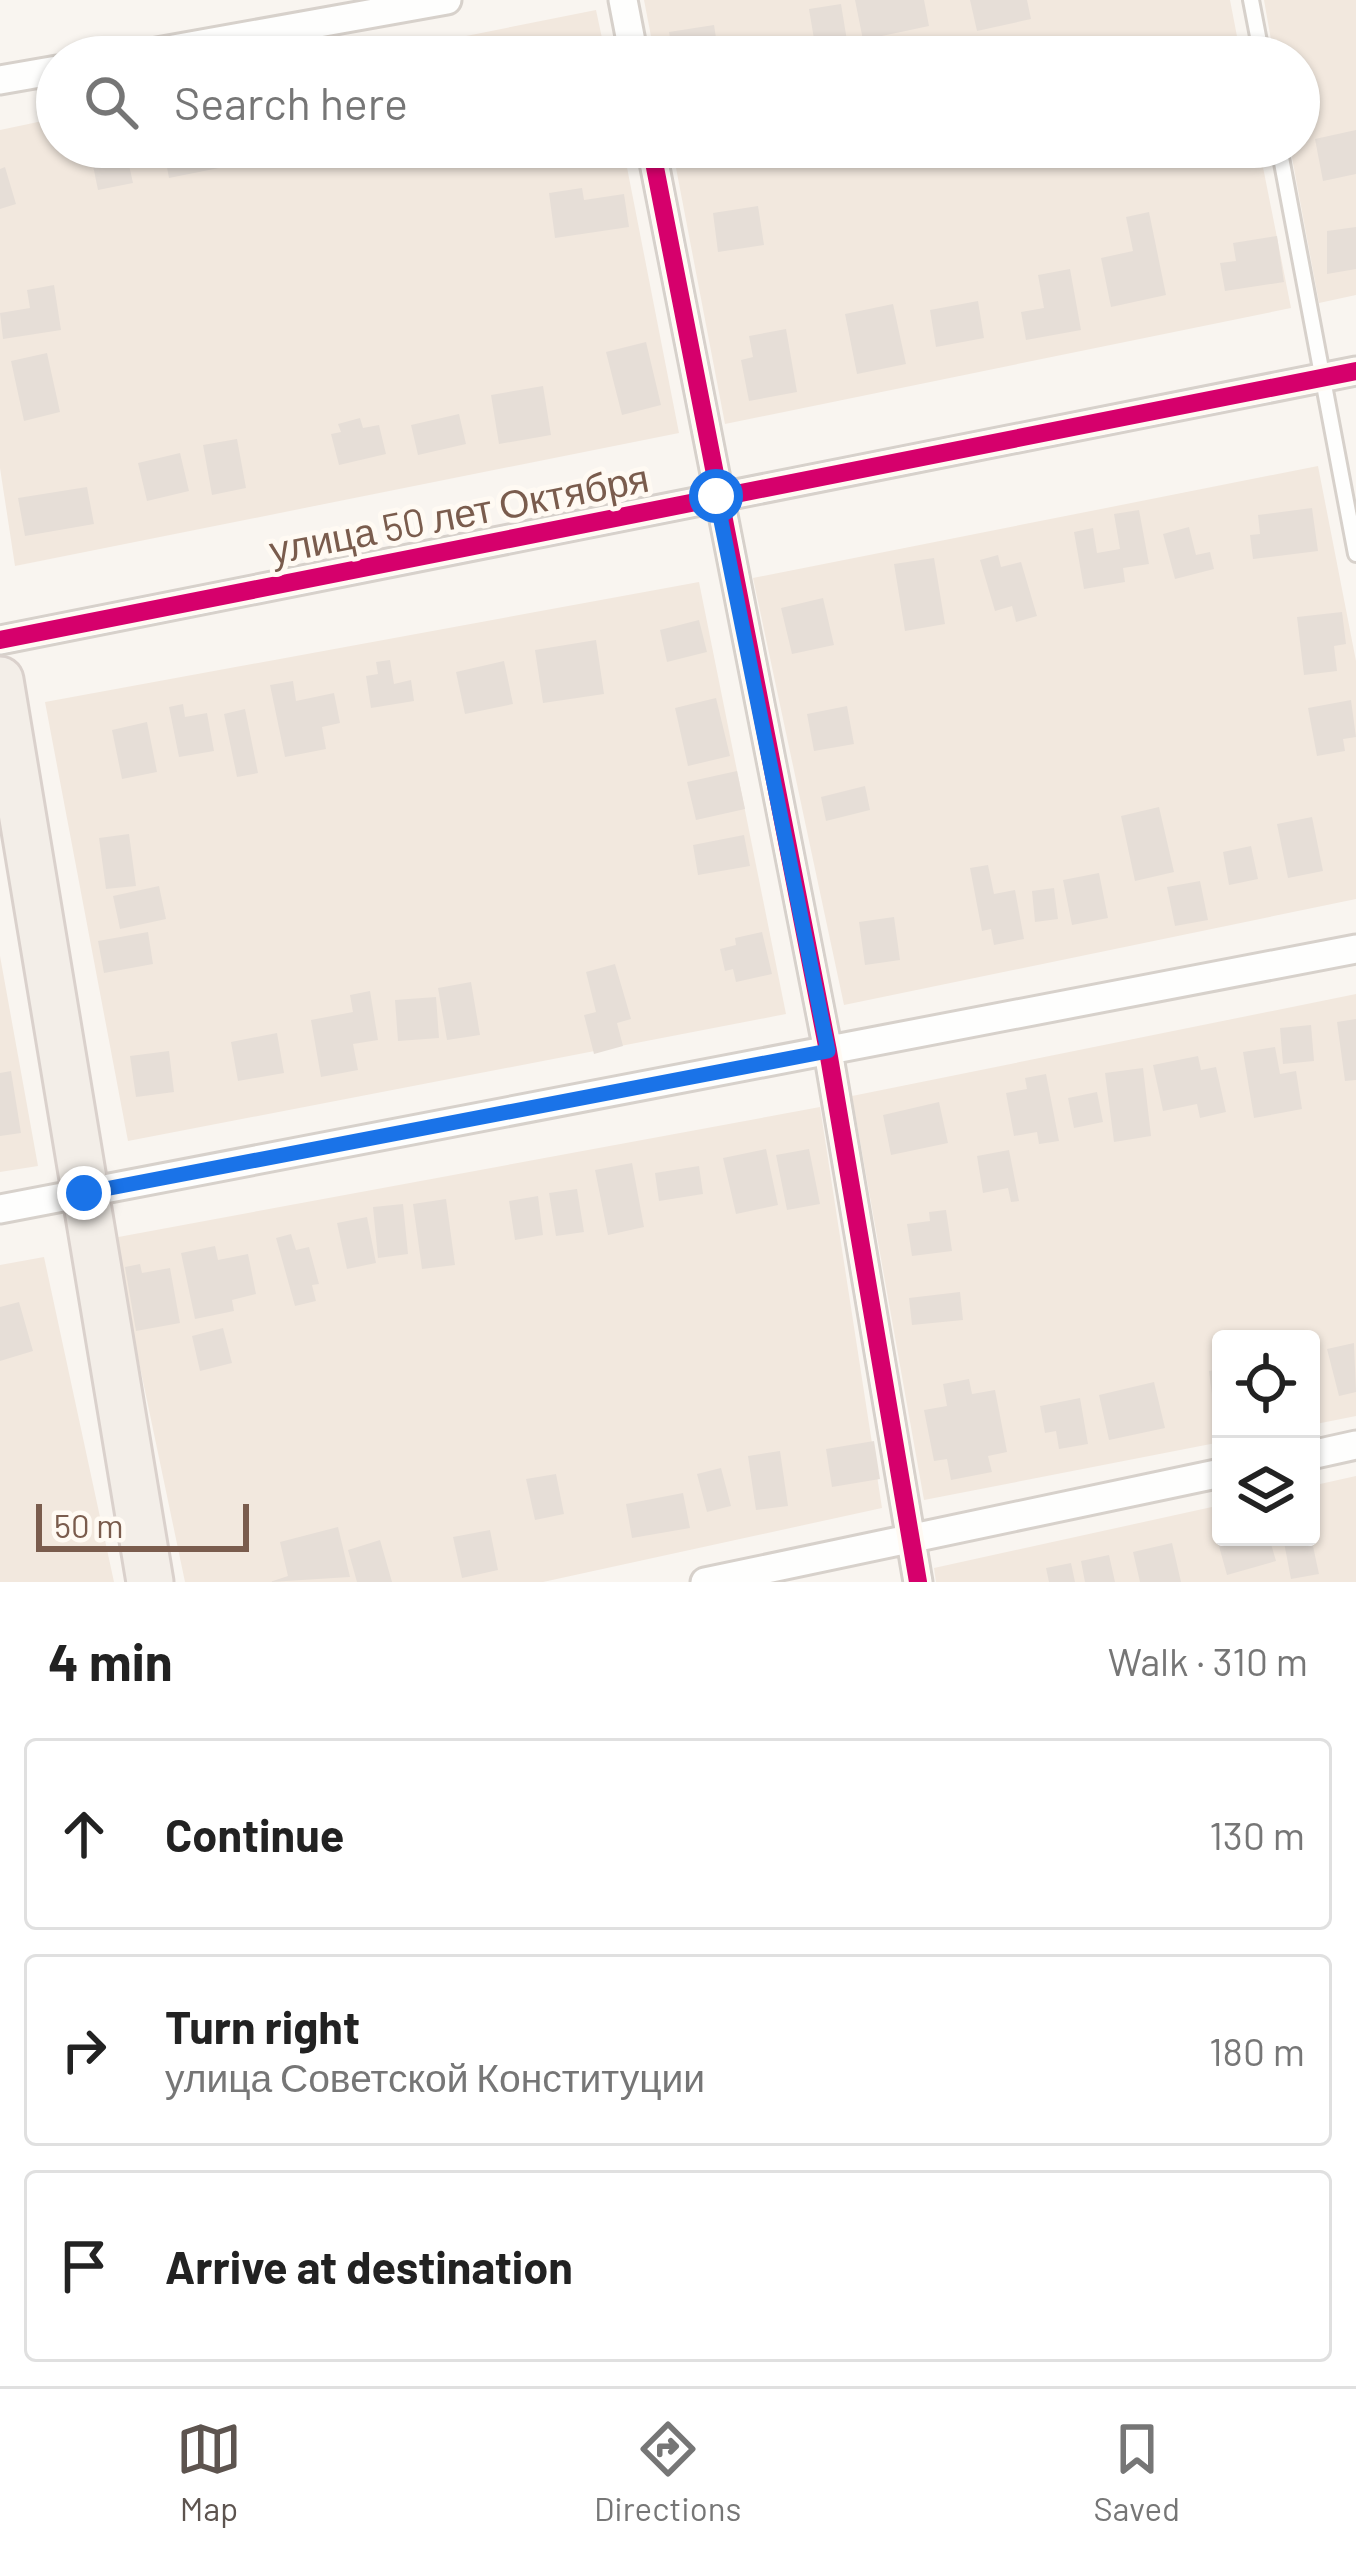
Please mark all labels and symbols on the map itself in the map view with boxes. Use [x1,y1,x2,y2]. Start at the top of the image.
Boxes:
street label: улица 50 лет Октября [265,453,652,572]
route start [689,469,743,523]
route end [57,1166,111,1220]
scale bar [36,1498,249,1551]

